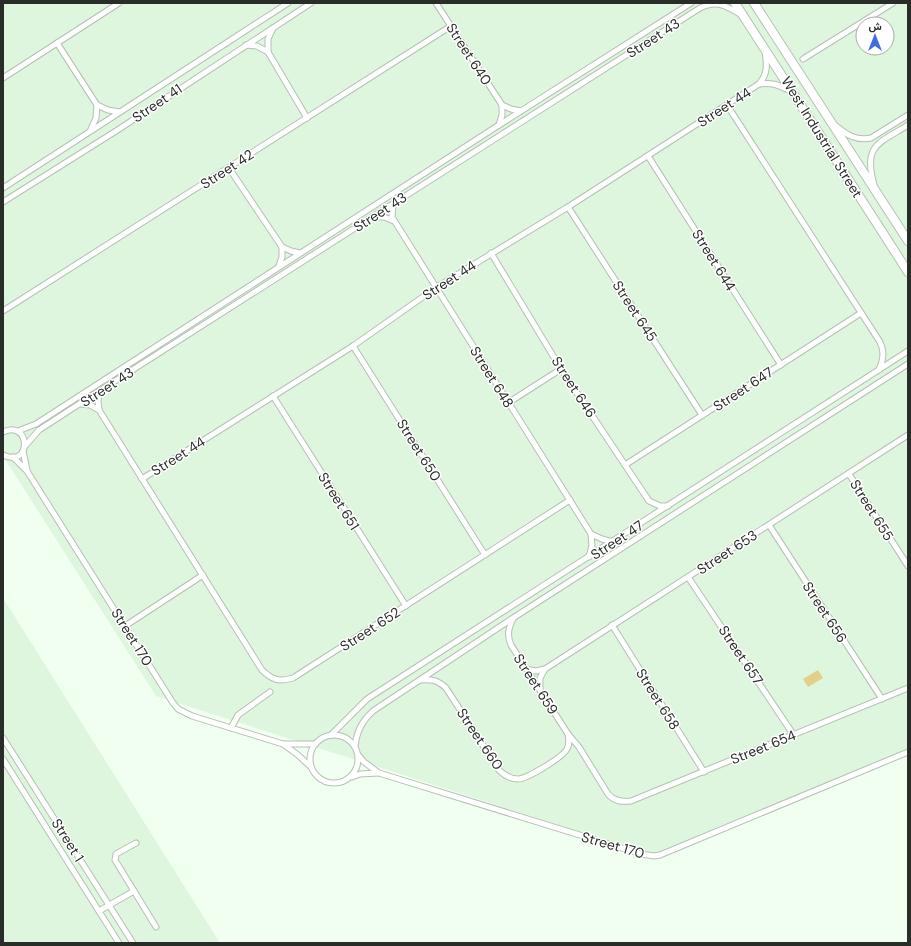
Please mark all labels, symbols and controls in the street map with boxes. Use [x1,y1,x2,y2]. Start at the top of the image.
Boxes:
street label: Street 43 [623,14,683,62]
north arrow [855,16,895,56]
text: ش [868,19,882,33]
street label: Street 640 [442,20,496,88]
street label: West Industrial Street [777,73,867,201]
street label: Street 41 [129,80,185,126]
street label: Street 44 [694,83,755,131]
street label: Street 42 [197,145,257,193]
street label: Street 43 [350,188,410,236]
street label: Street 644 [688,226,740,295]
street label: Street 44 [419,256,480,304]
street label: Street 645 [609,277,661,345]
street label: Street 648 [466,343,518,411]
street label: Street 646 [548,353,600,421]
street label: Street 43 [77,363,137,411]
street label: Street 647 [710,363,776,415]
street label: Street 650 [393,416,445,484]
street label: Street 44 [148,432,209,480]
street label: Street 651 [314,469,364,533]
street label: Street 655 [846,476,898,544]
street label: Street 47 [587,516,647,564]
street label: Street 653 [693,526,761,578]
street label: Street 656 [799,578,851,646]
street label: Street 652 [336,603,404,655]
street label: Street 170 [107,605,157,669]
street label: Street 657 [715,622,767,688]
street label: Street 659 [510,650,562,718]
street label: Street 658 [632,665,684,733]
street label: Street 660 [453,705,507,773]
street label: Street 654 [728,726,799,768]
street label: Street 1 [48,815,88,865]
street label: Street 170 [579,827,647,863]

